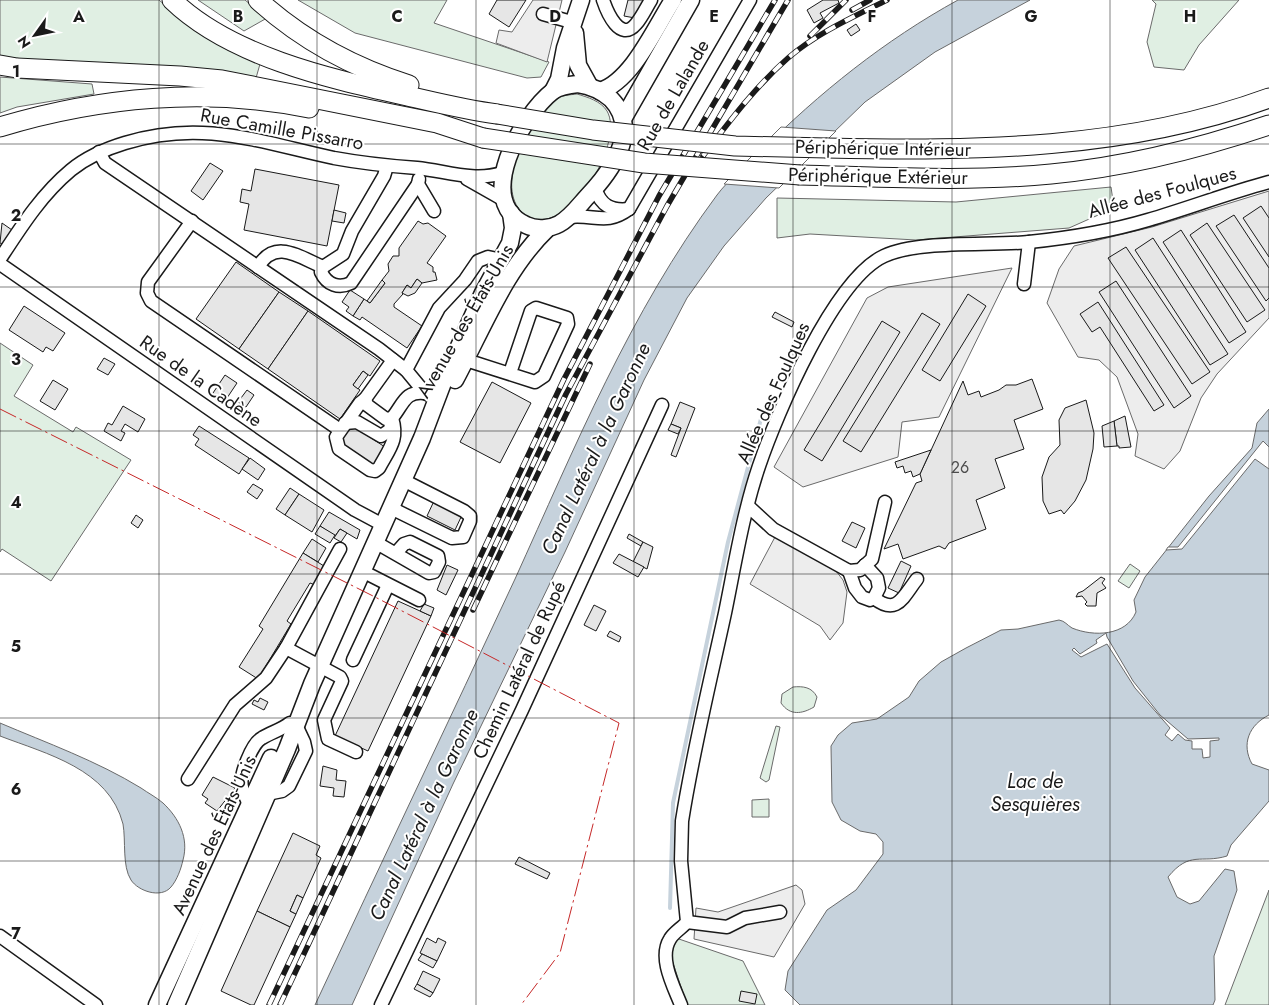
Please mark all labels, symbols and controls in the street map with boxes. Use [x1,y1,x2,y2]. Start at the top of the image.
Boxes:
text: A [72,5,85,28]
text: B [233,5,243,28]
text: C [391,5,403,28]
text: D [549,5,561,28]
text: E [709,5,719,28]
text: F [868,5,876,28]
text: G [1024,5,1038,28]
text: H [1184,5,1196,28]
north arrow [10,10,60,60]
text: N [13,32,36,52]
street label: Rue de Lalande [630,34,716,156]
text: 1 [12,60,20,83]
street label: Rue Camille Pissarro [198,101,366,157]
street label: Périphérique Intérieur [795,133,972,163]
street label: Allée des Foulques [1085,159,1239,225]
street label: Périphérique Extérieur [788,161,969,191]
text: 2 [11,204,21,227]
street label: Avenue des États-Unis [410,239,520,403]
street label: Allée des Foulques [730,318,816,468]
street label: Rue de la Cadène [134,329,268,434]
water label: Canal Latéral à la Garonne [534,338,658,560]
text: 3 [11,348,21,371]
house number: 26 [951,456,969,479]
text: 4 [10,491,22,514]
street label: Chemin Latéral de Rupé [466,576,572,763]
text: 5 [11,635,21,658]
water label: Canal Latéral à la Garonne [362,704,486,926]
street label: Avenue des États-Unis [165,750,263,919]
water label: Lac de Sesquières [991,767,1080,819]
text: 6 [11,778,21,801]
text: 7 [11,922,21,945]

